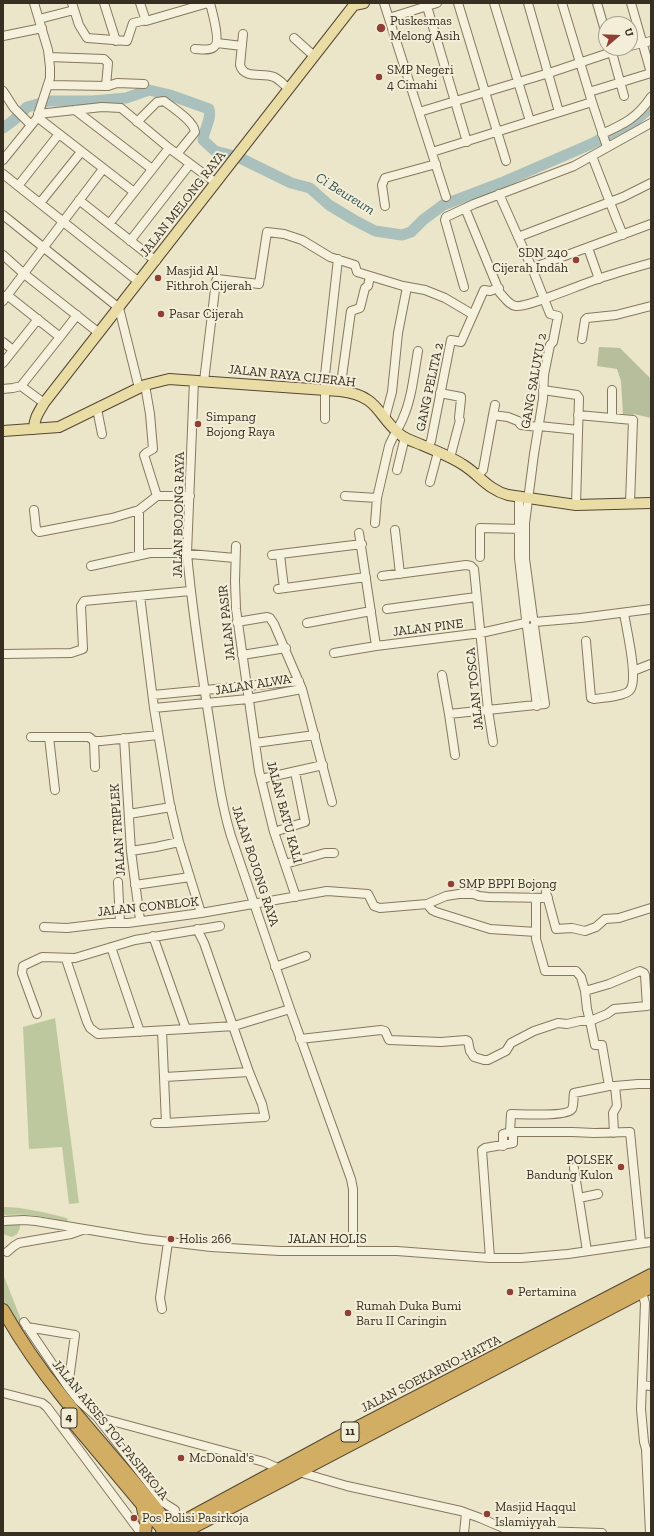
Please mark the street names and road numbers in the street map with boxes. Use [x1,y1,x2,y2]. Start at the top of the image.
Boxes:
street label: JALAN MELONG RAYA [137,148,229,260]
street label: GANG SALUYU 2 [518,332,550,430]
street label: GANG PELITA 2 [413,341,447,433]
street label: JALAN RAYA CIJERAH [227,362,357,390]
street label: JALAN BOJONG RAYA [170,452,188,578]
street label: JALAN PASIR [215,584,239,662]
street label: JALAN PINE [392,616,464,640]
street label: JALAN TOSCA [463,647,487,731]
street label: JALAN ALWA [214,671,292,699]
street label: JALAN BATU KALI [263,759,305,865]
street label: JALAN TRIPLEK [107,783,129,877]
street label: JALAN BOJONG RAYA [228,803,282,929]
street label: JALAN CONBLOK [97,894,199,920]
street label: JALAN HOLIS [287,1231,367,1247]
street label: JALAN SOEKARNO-HATTA [358,1332,504,1416]
street label: JALAN AKSES TOL PASIRKOJA [49,1357,171,1503]
road number: 4 [61,1408,77,1428]
road number: 11 [341,1422,359,1442]

